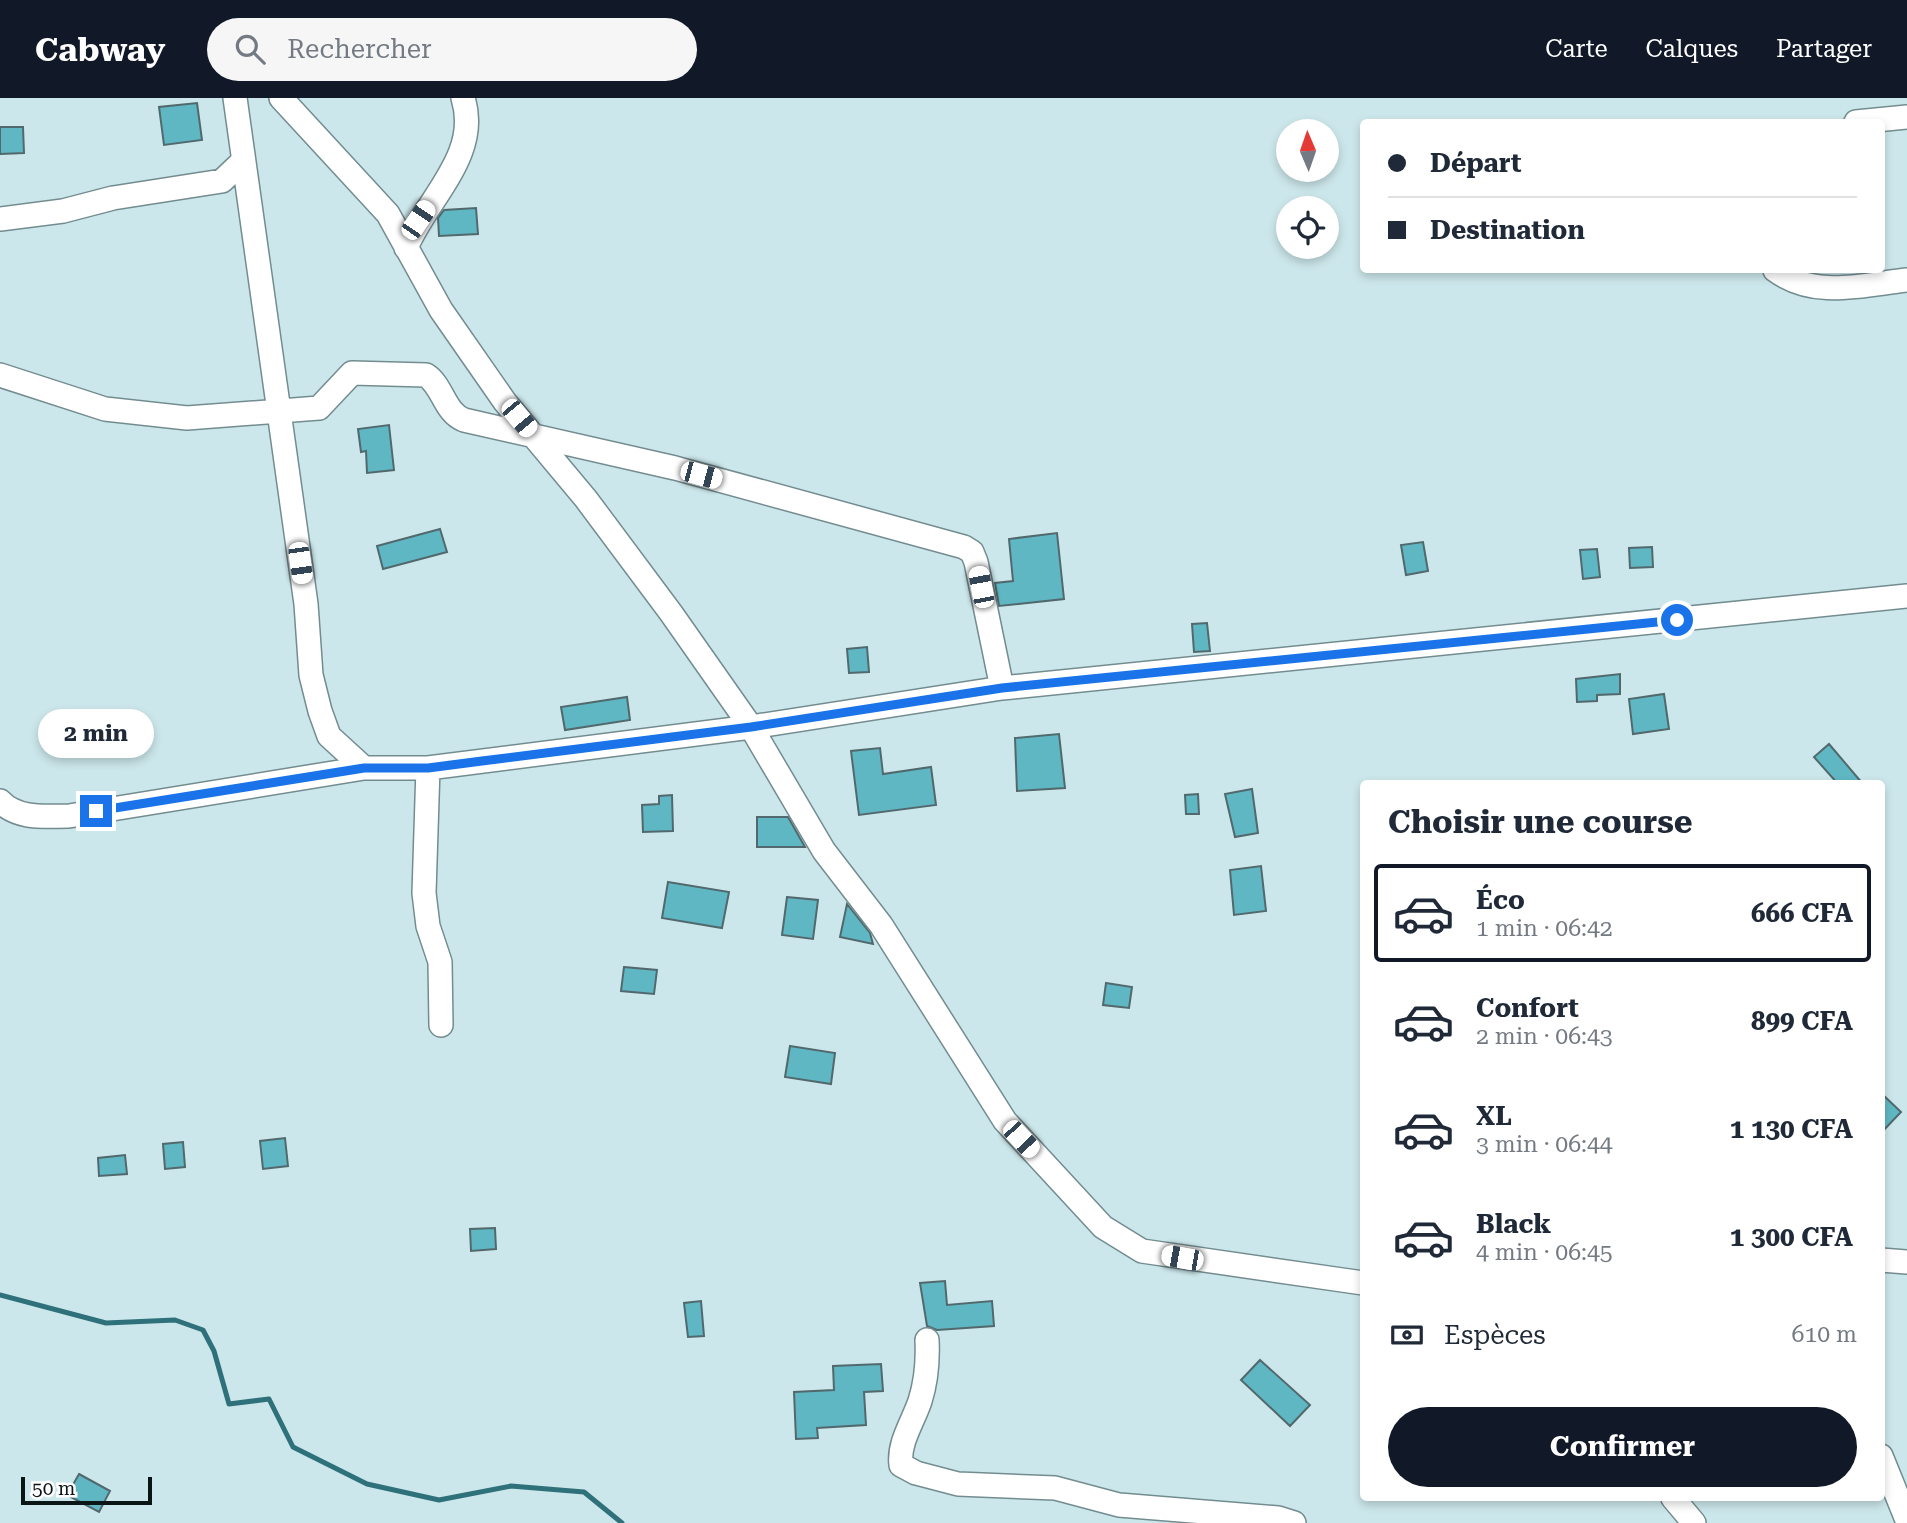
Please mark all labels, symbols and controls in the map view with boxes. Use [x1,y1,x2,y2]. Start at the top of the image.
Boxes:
search box [207,18,697,81]
text: Cabway [35,30,165,69]
icon: search [231,30,269,68]
text: Rechercher [287,34,432,64]
text: Carte [1545,35,1608,63]
text: Calques [1646,35,1738,63]
text: Partager [1776,35,1872,63]
north arrow [1276,119,1339,182]
map controls [1276,119,1339,259]
text: Départ [1430,148,1522,178]
button: locate [1276,196,1339,259]
car [398,197,439,243]
text: Destination [1430,215,1585,245]
car [498,395,541,441]
car [678,459,725,491]
car [287,541,314,585]
car [967,564,996,610]
route start [1661,604,1693,636]
callout: 2 min [38,710,154,758]
text: 2 min [64,720,128,747]
route end [80,795,112,827]
text: Choisir une course [1388,803,1692,841]
icon: car [1392,882,1455,945]
text: Éco [1476,885,1525,915]
text: 666 CFA [1751,898,1853,928]
text: 1 min · 06:42 [1476,915,1613,942]
icon: car [1392,990,1455,1053]
text: Confort [1476,993,1579,1023]
text: 899 CFA [1751,1006,1853,1036]
text: 2 min · 06:43 [1476,1023,1613,1050]
icon: car [1392,1098,1455,1161]
text: XL [1476,1101,1512,1131]
text: 1 130 CFA [1730,1114,1853,1144]
car [999,1116,1044,1162]
text: 3 min · 06:44 [1476,1131,1613,1158]
icon: car [1392,1206,1455,1269]
text: Black [1476,1209,1551,1239]
text: 1 300 CFA [1730,1222,1853,1252]
text: 4 min · 06:45 [1476,1239,1613,1266]
car [1160,1244,1205,1272]
icon: cash [1388,1316,1426,1354]
text: Espèces [1444,1320,1546,1350]
text: 610 m [1792,1321,1857,1348]
button: Confirmer [1388,1407,1857,1487]
scale bar [21,1474,152,1506]
text: 50 m [32,1477,75,1500]

